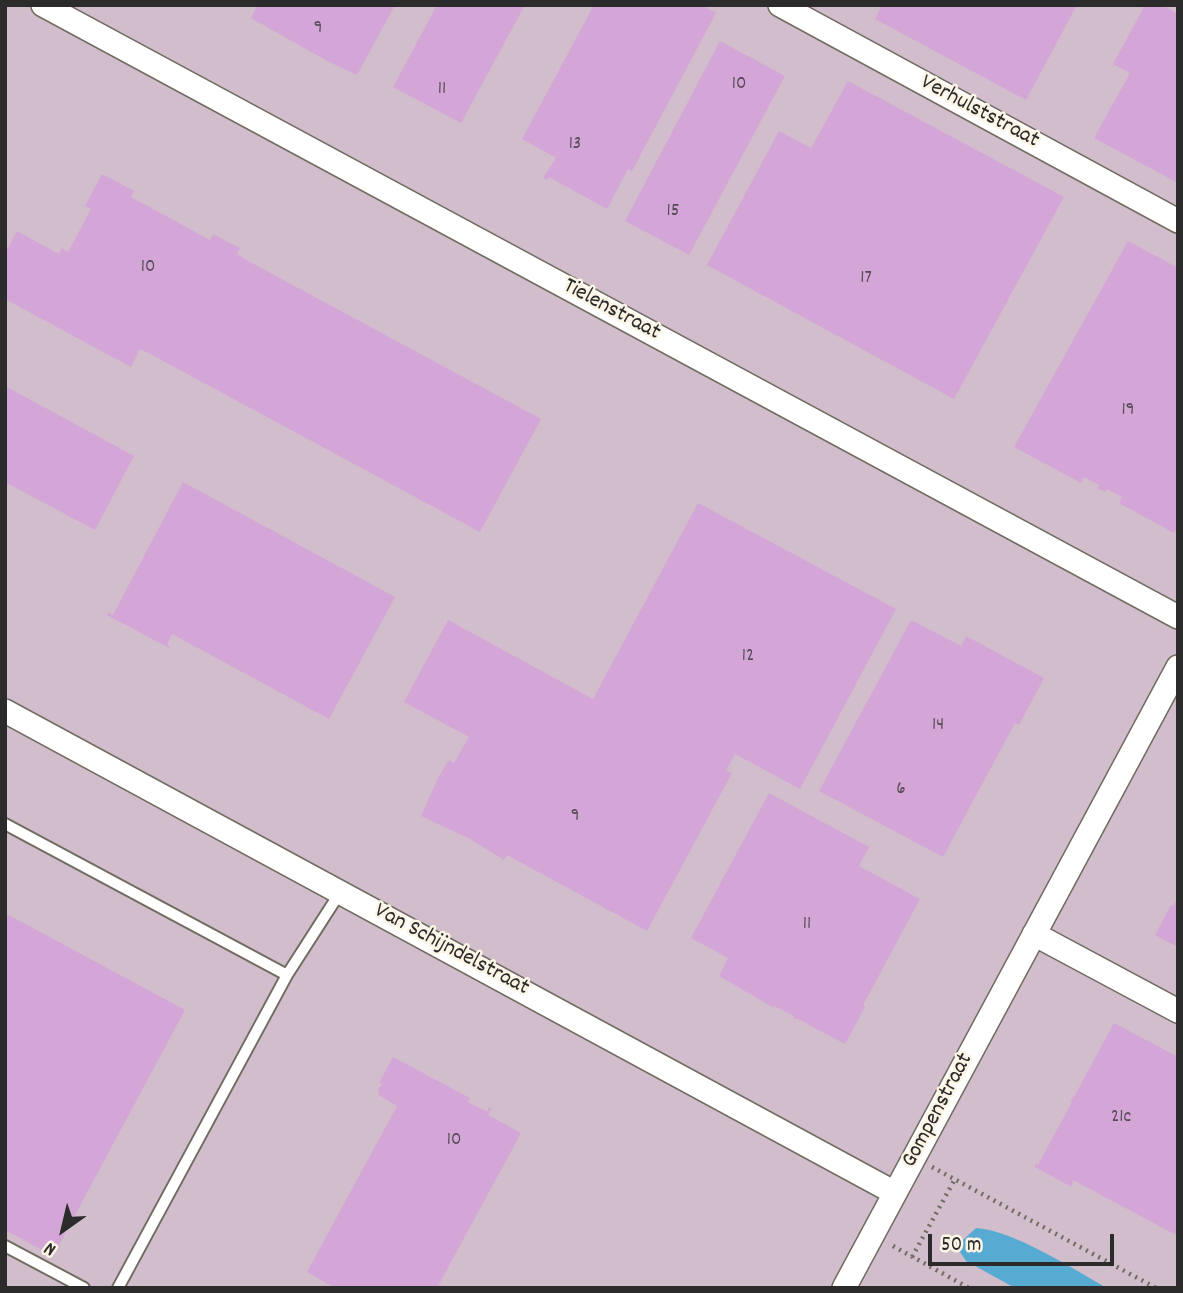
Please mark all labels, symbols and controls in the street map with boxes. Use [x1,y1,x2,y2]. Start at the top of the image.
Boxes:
house number: 9 [314,18,322,40]
street label: Verhulststraat [915,70,1043,156]
house number: 10 [732,74,746,96]
house number: 11 [438,79,446,101]
house number: 13 [569,134,581,156]
house number: 15 [667,201,679,223]
house number: 10 [141,257,155,279]
house number: 17 [860,268,872,290]
street label: Tielenstraat [557,274,665,348]
house number: 19 [1122,400,1134,422]
house number: 12 [742,646,754,668]
house number: 14 [932,715,944,737]
house number: 6 [896,779,906,801]
house number: 9 [571,806,579,828]
street label: Van Schijndelstraat [369,899,533,1003]
house number: 11 [803,914,811,936]
street label: Gompenstraat [897,1049,981,1173]
house number: 21c [1111,1107,1131,1129]
house number: 10 [447,1130,461,1152]
north arrow [28,1195,98,1265]
scale bar [931,1220,1116,1264]
text: 50 m [941,1231,981,1261]
text: N [40,1234,62,1262]

